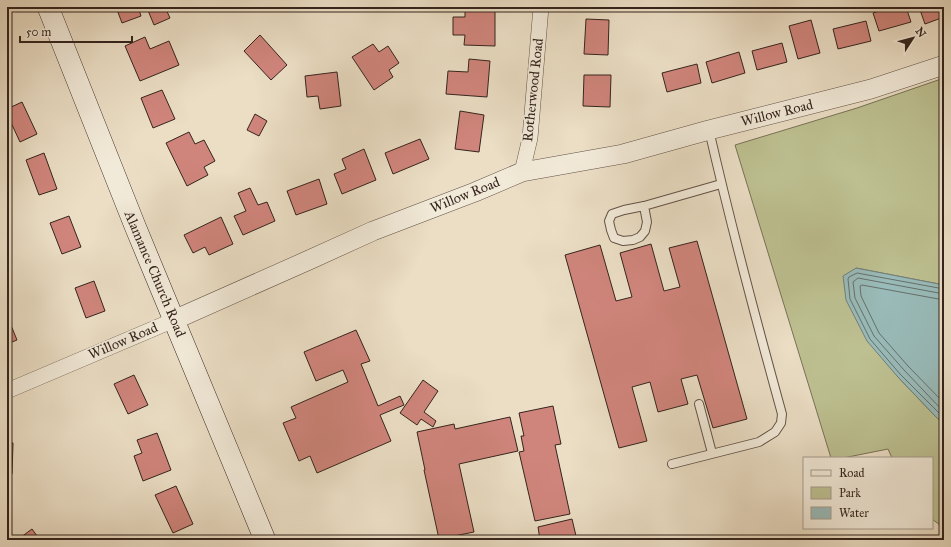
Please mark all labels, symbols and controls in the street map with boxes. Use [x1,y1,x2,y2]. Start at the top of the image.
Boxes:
scale bar [20,18,132,44]
north arrow [893,18,933,58]
text: 50 m [26,25,51,39]
text: N [913,25,929,41]
street label: Rotherwood Road [519,37,547,143]
street label: Willow Road [739,96,815,130]
street label: Willow Road [428,173,502,217]
street label: Alamance Church Road [120,207,189,340]
street label: Willow Road [86,319,160,363]
legend [803,457,933,529]
text: Road [839,466,865,480]
text: Park [839,486,861,500]
text: Water [839,506,869,520]

